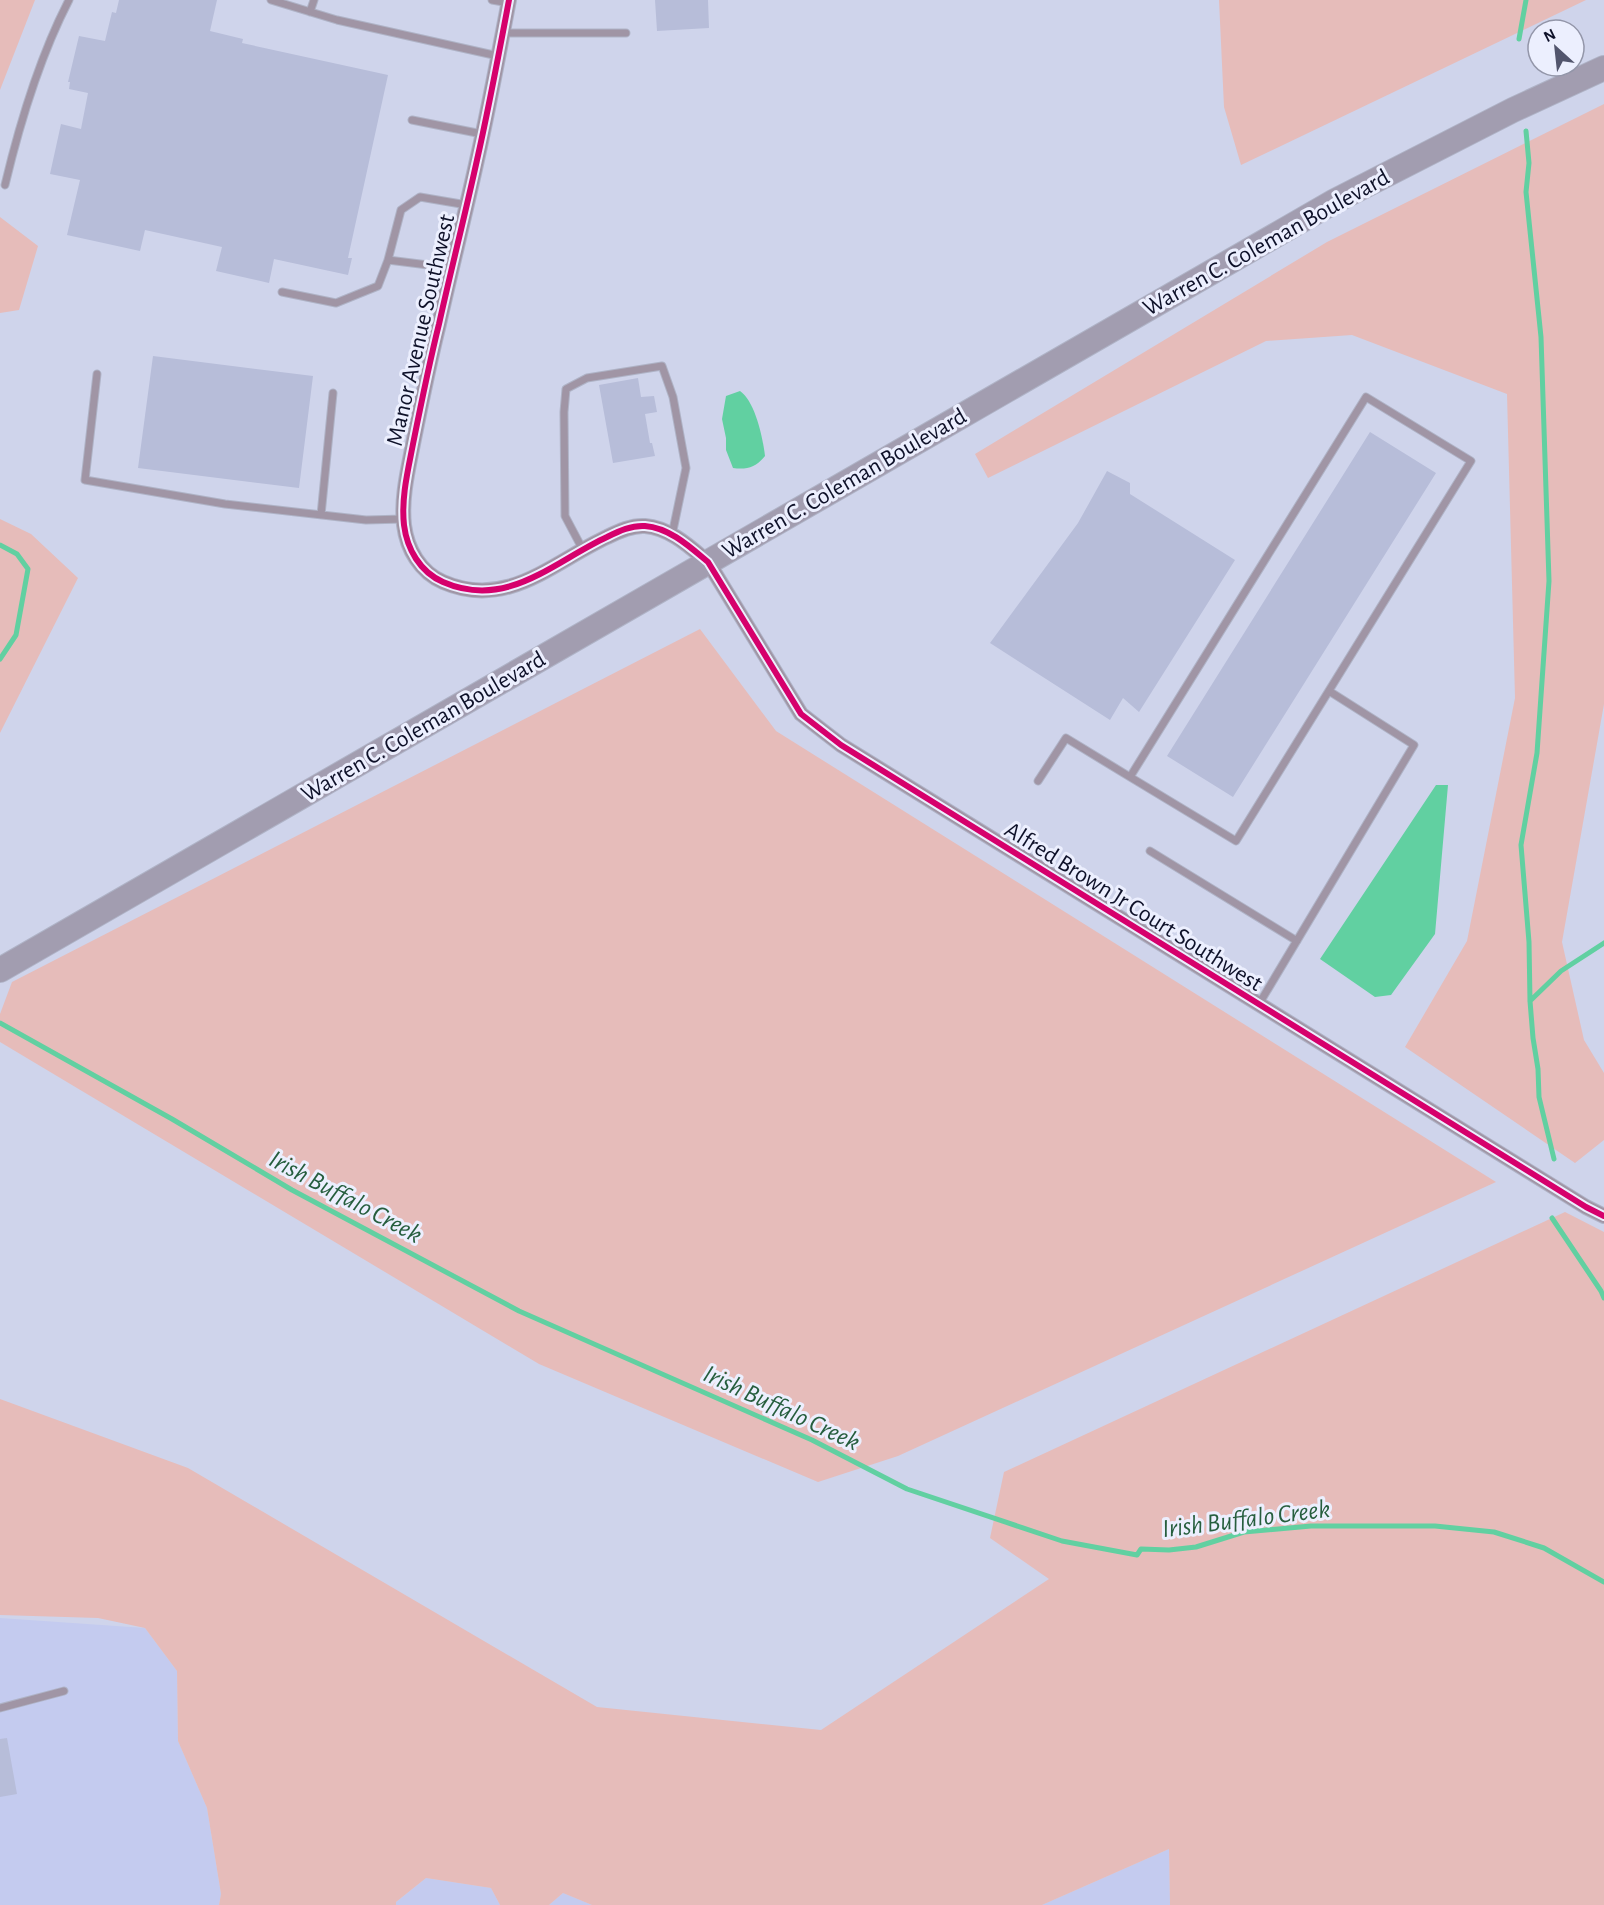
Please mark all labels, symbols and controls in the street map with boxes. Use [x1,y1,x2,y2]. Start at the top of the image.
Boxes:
north arrow [1526,18,1586,78]
text: N [1541,26,1558,45]
street label: Warren C. Coleman Boulevard [1139,165,1394,321]
street label: Manor Avenue Southwest [383,212,459,448]
street label: Warren C. Coleman Boulevard [718,404,971,564]
street label: Warren C. Coleman Boulevard [297,647,550,807]
street label: Alfred Brown Jr Court Southwest [1000,818,1267,996]
water label: Irish Buffalo Creek [265,1146,426,1248]
water label: Irish Buffalo Creek [699,1360,864,1455]
water label: Irish Buffalo Creek [1161,1496,1332,1542]

